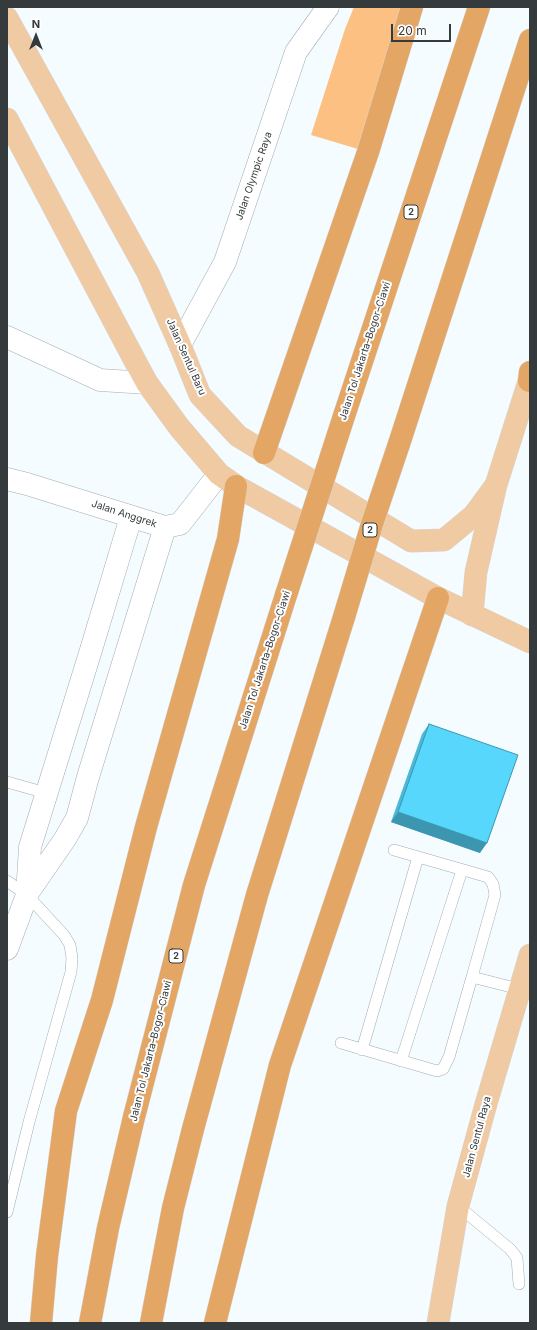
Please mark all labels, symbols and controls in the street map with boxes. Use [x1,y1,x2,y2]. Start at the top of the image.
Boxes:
north arrow [16,16,56,56]
scale bar [393,16,453,42]
text: N [32,17,40,31]
text: 20 m [398,23,427,38]
street label: Jalan Olympic Raya [233,130,275,222]
road number: 2 [404,205,418,219]
street label: Jalan Tol Jakarta–Bogor–Ciawi [337,280,393,422]
street label: Jalan Sentul Baru [164,317,208,397]
street label: Jalan Anggrek [90,498,158,530]
road number: 2 [363,523,377,537]
street label: Jalan Tol Jakarta–Bogor–Ciawi [237,589,293,731]
road number: 2 [169,949,183,963]
street label: Jalan Tol Jakarta–Bogor–Ciawi [128,979,174,1123]
street label: Jalan Sentul Raya [460,1095,494,1179]

